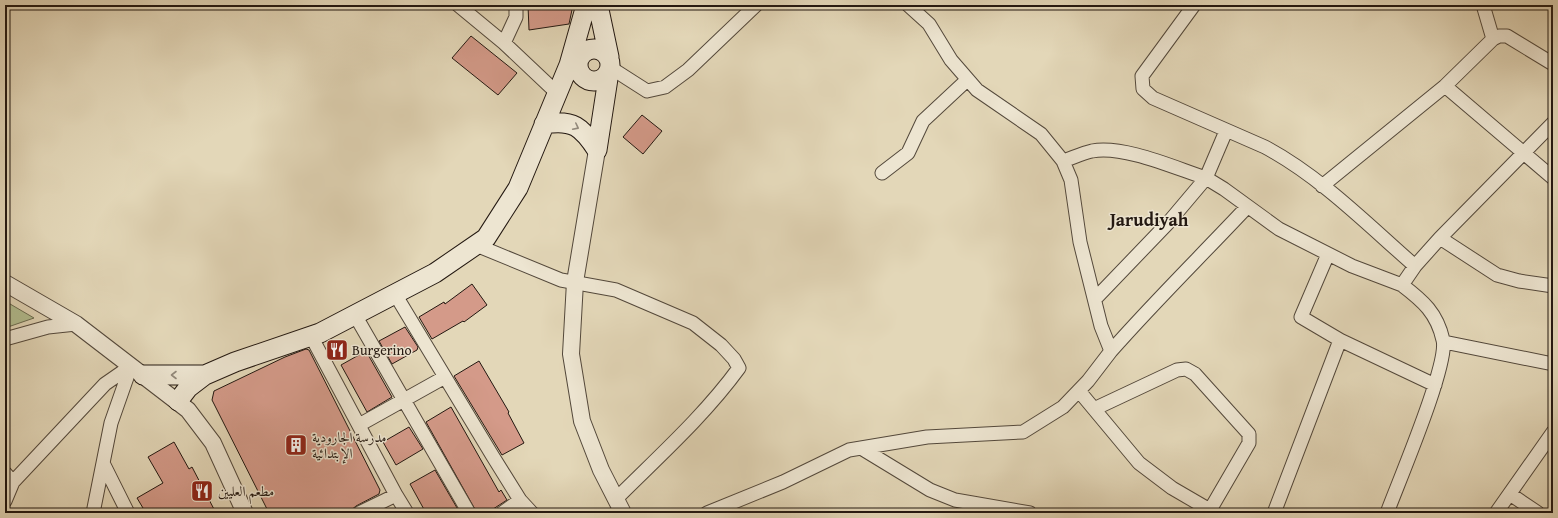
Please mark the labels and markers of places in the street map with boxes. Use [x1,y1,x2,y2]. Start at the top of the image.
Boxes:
restaurant icon: Burgerino [324,337,350,363]
place label: Burgerino [352,340,412,360]
place label: مدرسة الجارودية الإبتدائية [312,427,387,464]
building icon: مدرسة الجارودية الإبتدائية [283,432,309,458]
restaurant icon: مطعم العليين [189,478,215,504]
place label: مطعم العليين [218,481,274,505]

